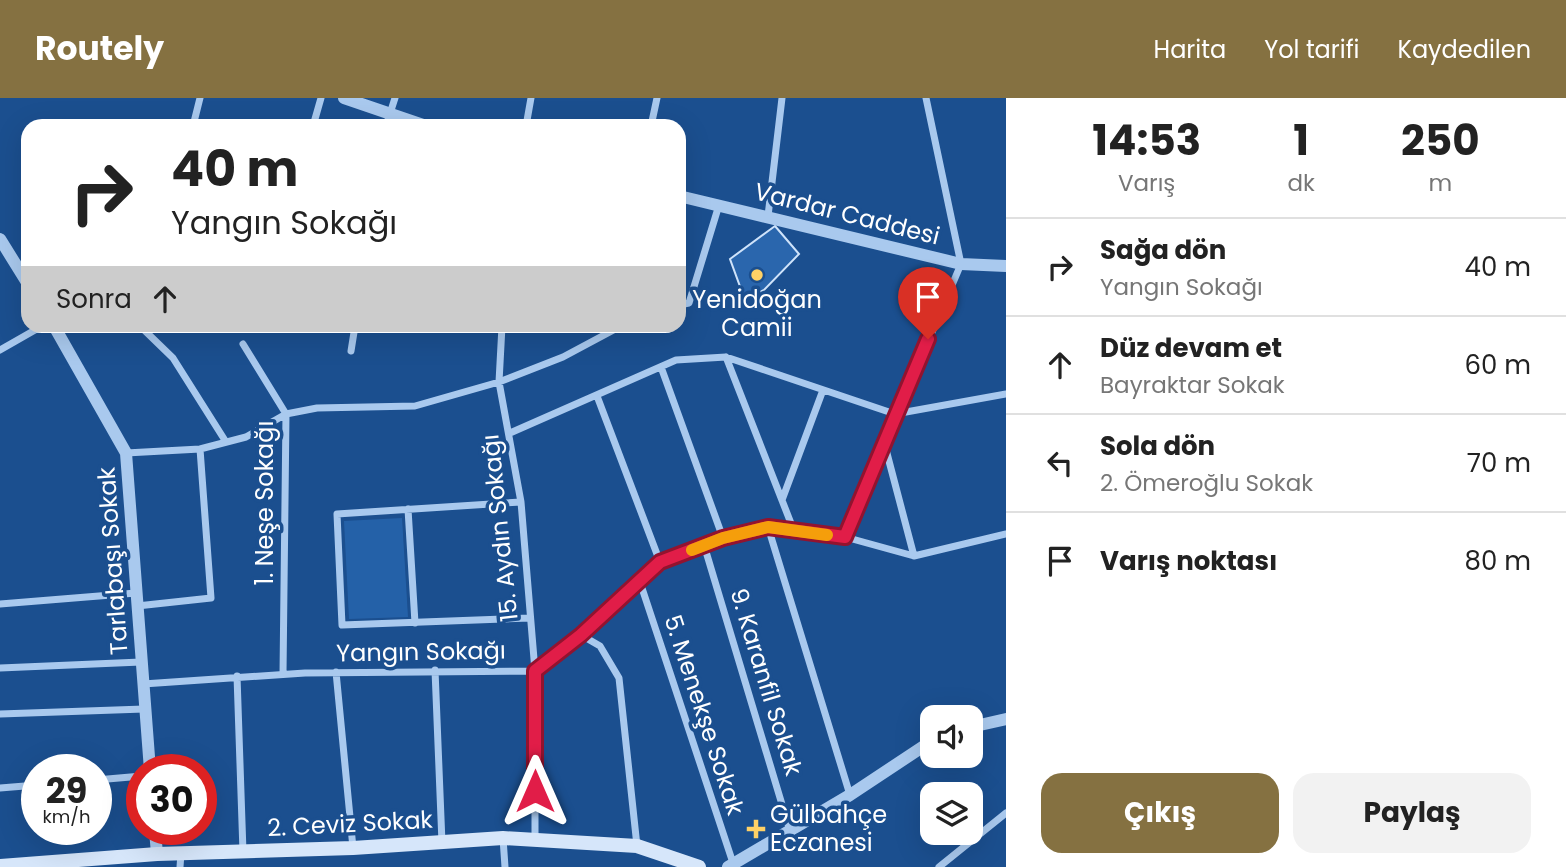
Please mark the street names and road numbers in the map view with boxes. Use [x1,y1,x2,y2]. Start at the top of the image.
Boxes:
street label: Vardar Caddesi [751,175,943,252]
street label: 1. Neşe Sokağı [248,421,281,585]
street label: 15. Aydın Sokağı [473,433,526,623]
street label: Tarlabaşı Sokak [89,465,136,656]
street label: 9. Karanfil Sokak [722,584,811,780]
street label: 5. Menekşe Sokak [657,610,753,820]
street label: Yangın Sokağı [336,634,506,669]
street label: 2. Ceviz Sokak [266,803,434,844]

